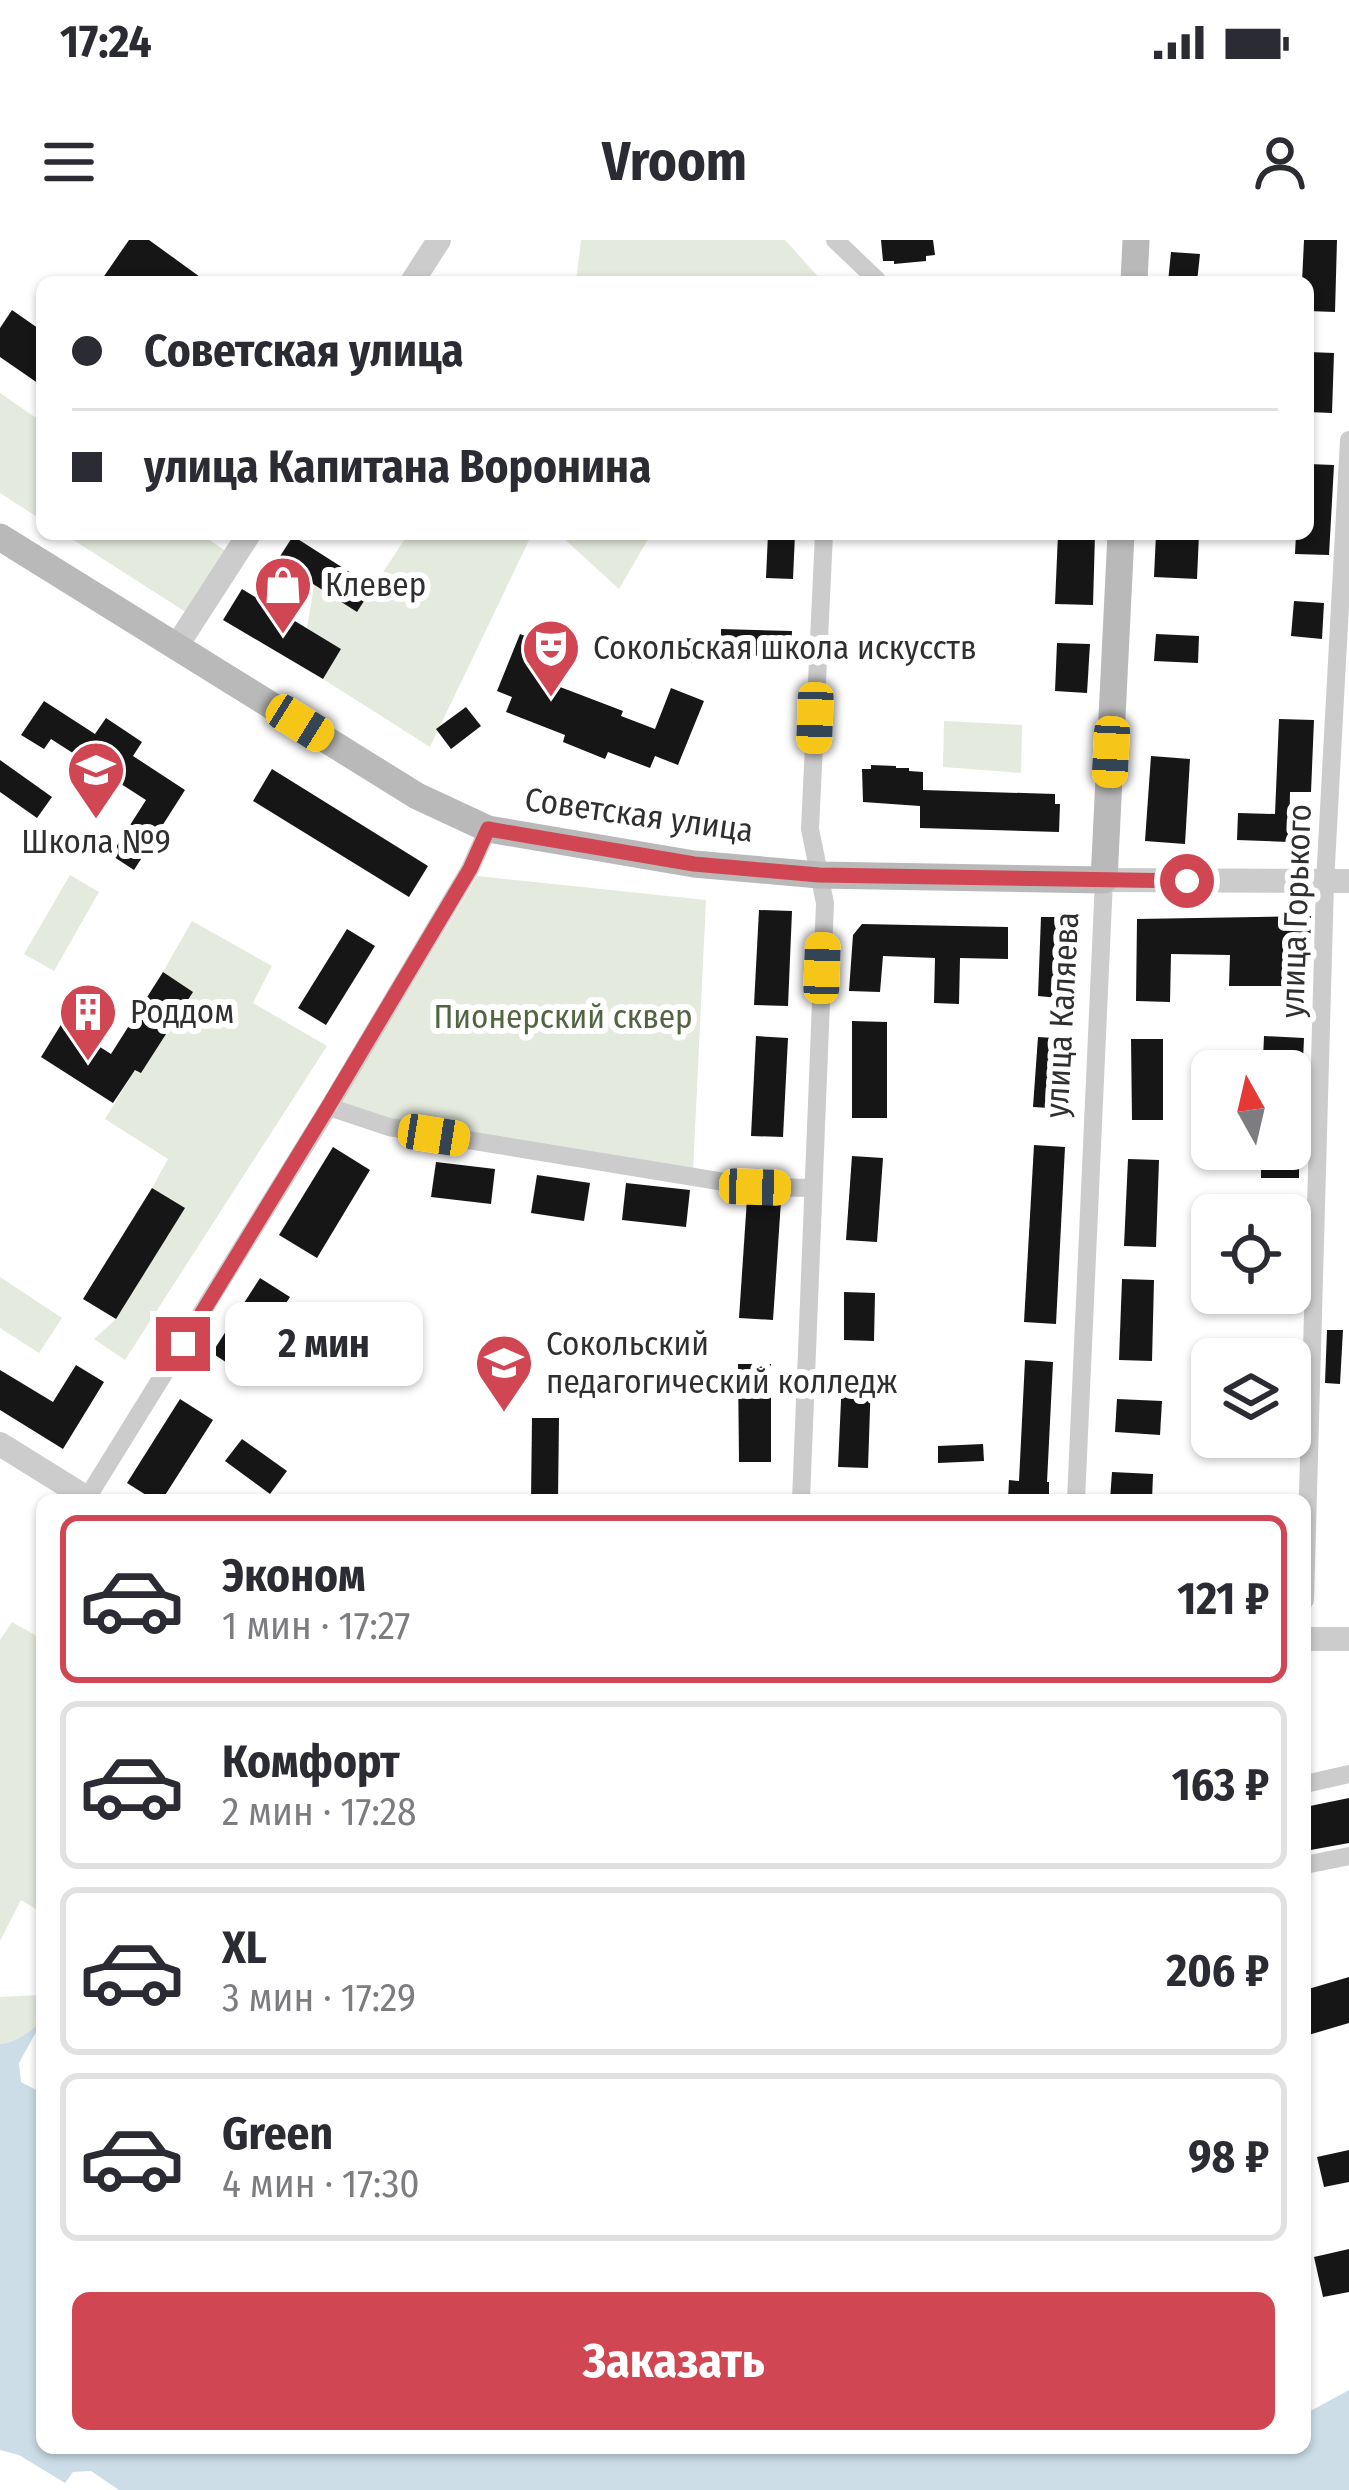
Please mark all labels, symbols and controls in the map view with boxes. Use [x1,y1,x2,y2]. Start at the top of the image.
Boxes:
text: 17:24 [60,15,152,69]
icon: menu [36,129,102,195]
icon: person [1247,129,1313,195]
text: Vroom [602,130,747,194]
text: Советская улица [144,324,464,378]
text: улица Капитана Воронина [144,440,651,494]
shop icon: Клевер [252,554,314,636]
place label: Клевер [325,565,426,605]
theatre icon: Сокольская школа искусств [520,617,582,699]
place label: Сокольская школа искусств [593,628,977,668]
car [796,681,834,755]
car [260,689,340,757]
car [1091,715,1131,789]
school or university icon: Школа №9 [65,739,127,821]
street label: Советская улица [522,779,756,851]
street label: улица Горького [1272,803,1320,1019]
place label: Школа №9 [21,822,171,862]
route start [1160,854,1214,908]
street label: улица Каляева [1037,911,1087,1119]
car [803,931,841,1005]
building icon: Роддом [57,981,119,1063]
place label: Роддом [130,992,234,1032]
park label: Пионерский сквер [433,997,693,1037]
north arrow [1191,1050,1311,1170]
map controls [1191,1050,1311,1458]
car [396,1112,472,1158]
car [718,1168,792,1206]
button: locate [1191,1194,1311,1314]
callout: 2 мин [225,1302,423,1386]
route end [156,1317,210,1371]
text: 2 мин [278,1321,370,1367]
place label: Сокольский педагогический колледж [546,1324,897,1402]
school or university icon: Сокольский педагогический колледж [473,1332,535,1414]
button: layers [1191,1338,1311,1458]
icon: car [78,1545,186,1653]
text: Эконом [222,1549,366,1603]
text: 121 ₽ [1177,1572,1269,1626]
text: 1 мин · 17:27 [222,1603,410,1649]
icon: car [78,1731,186,1839]
text: Комфорт [222,1735,400,1789]
text: 163 ₽ [1172,1758,1269,1812]
text: 2 мин · 17:28 [222,1789,416,1835]
icon: car [78,1917,186,2025]
text: XL [222,1921,267,1975]
text: 206 ₽ [1166,1944,1269,1998]
text: 3 мин · 17:29 [222,1975,416,2021]
icon: car [78,2103,186,2211]
text: Green [222,2107,333,2161]
text: 98 ₽ [1188,2130,1269,2184]
text: 4 мин · 17:30 [222,2161,420,2207]
button: Заказать [72,2292,1275,2430]

